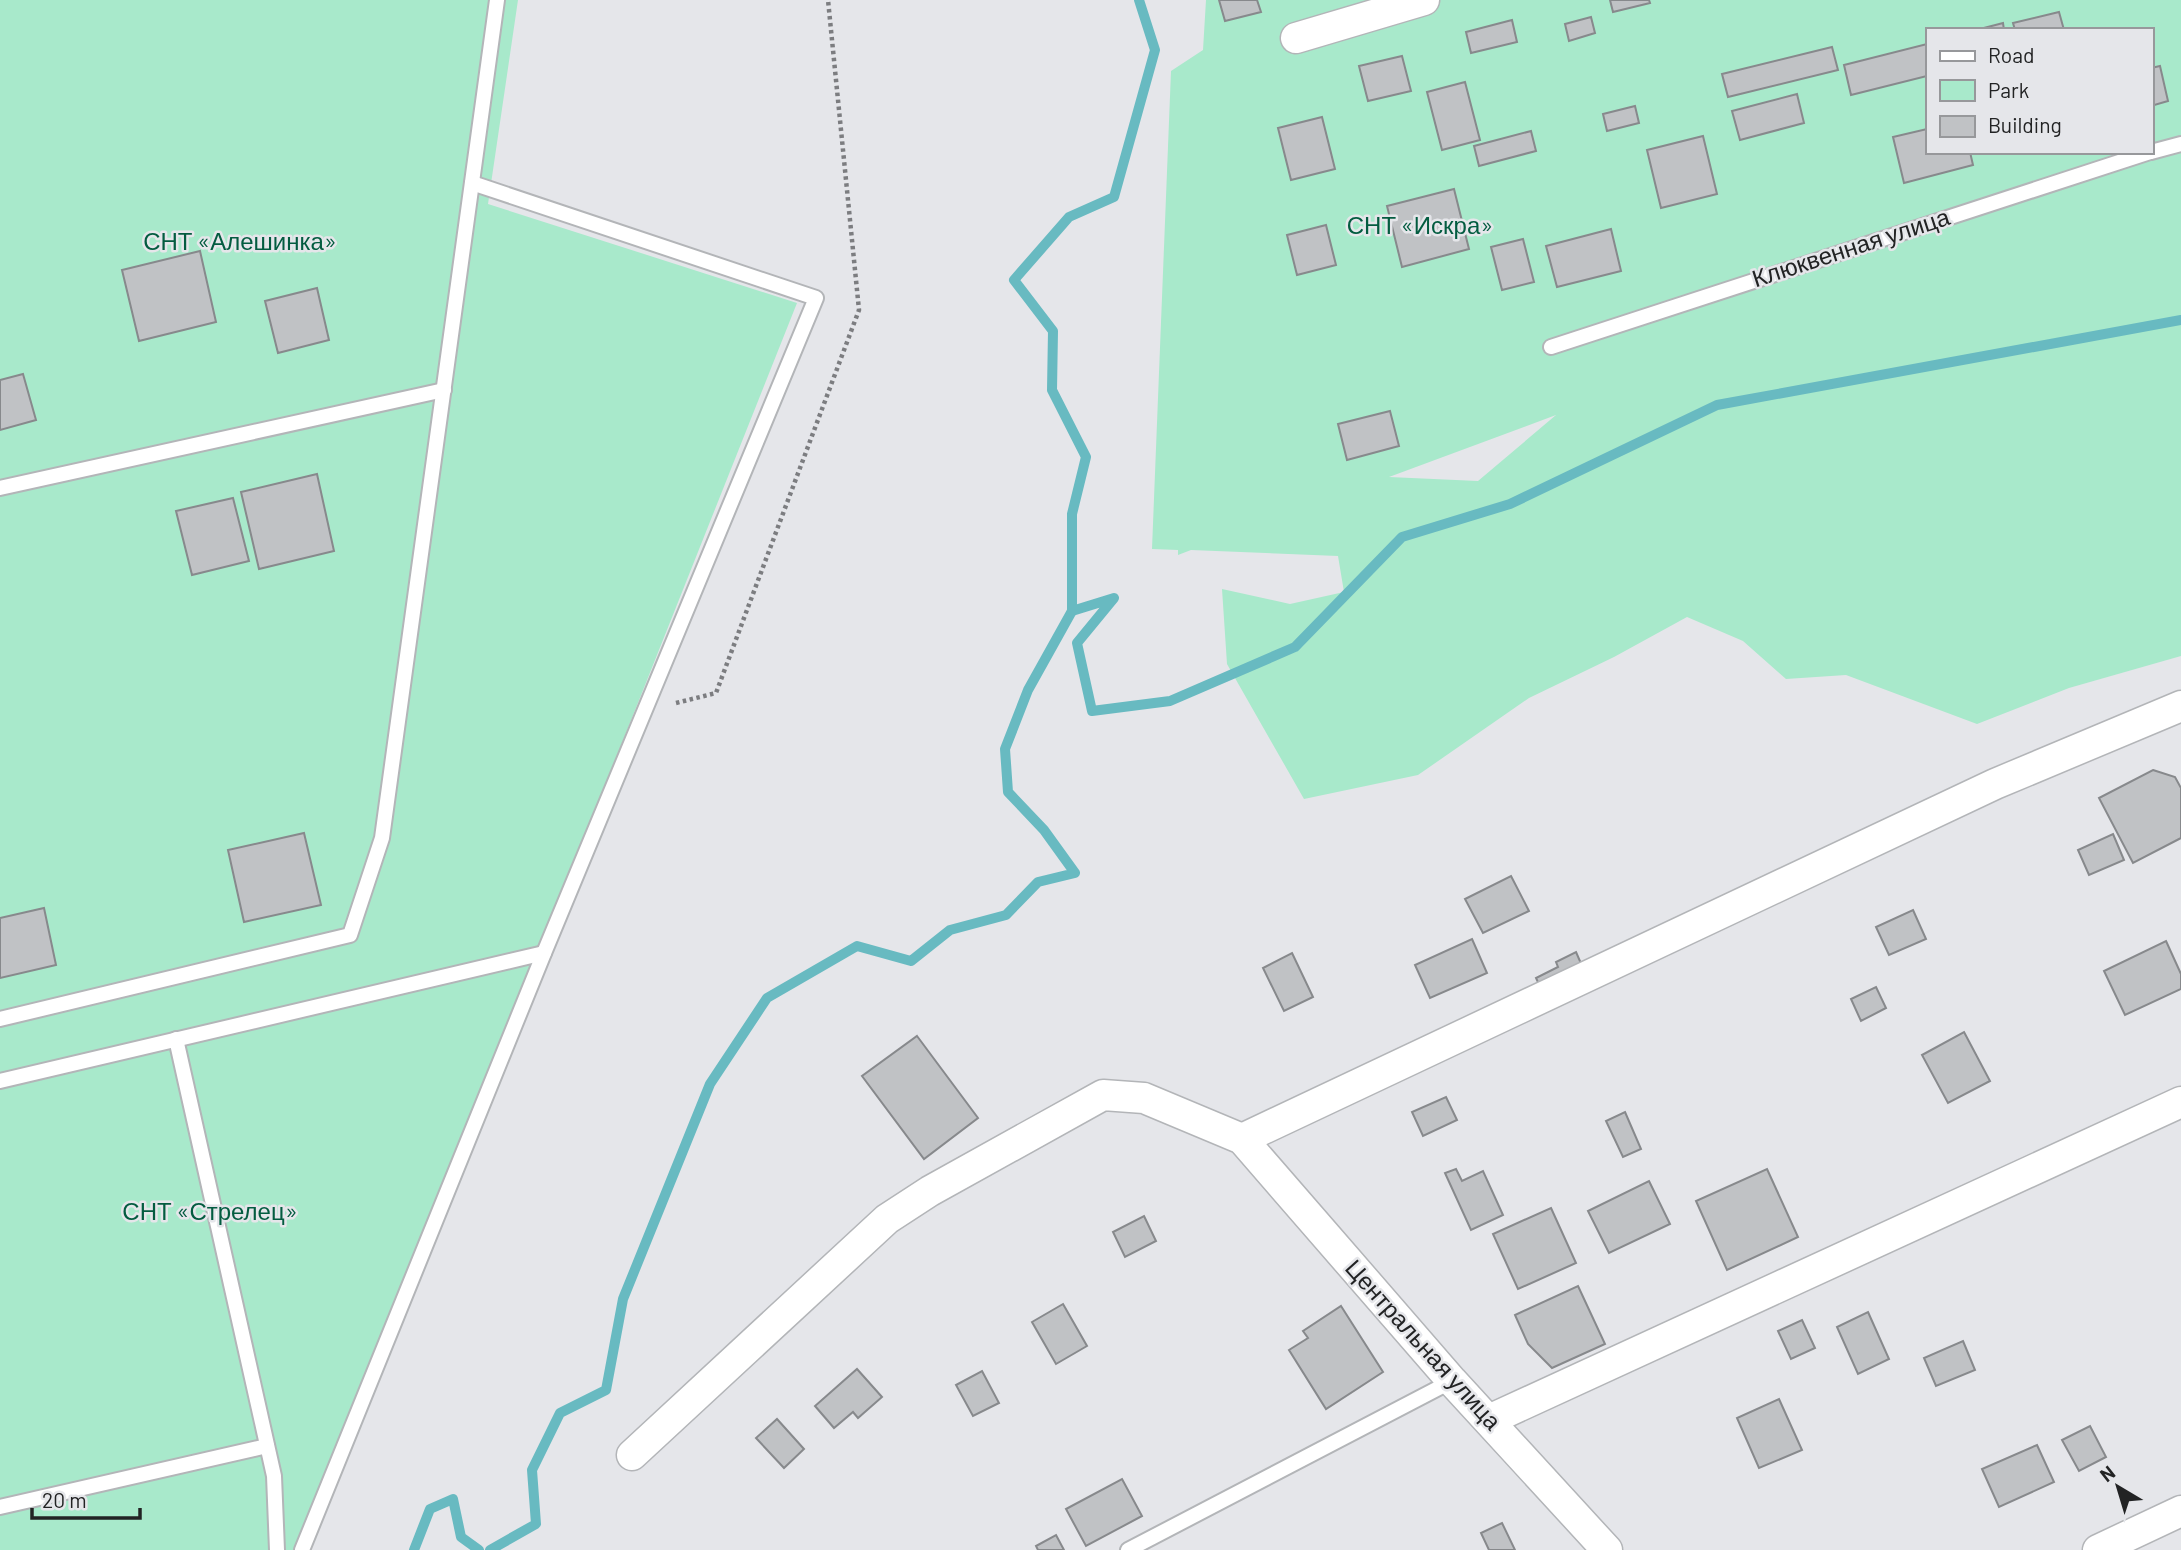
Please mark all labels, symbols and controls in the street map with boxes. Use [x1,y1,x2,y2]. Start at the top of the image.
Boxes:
legend [1926,28,2153,154]
text: Road [1988,42,2034,67]
text: Park [1988,77,2029,102]
text: Building [1988,112,2062,137]
street label: Клюквенная улица [1748,201,1954,292]
park label: СНТ «Искра» [1347,210,1493,239]
park label: СНТ «Алешинка» [143,226,337,255]
park label: СНТ «Стрелец» [122,1196,298,1225]
street label: Центральная улица [1340,1253,1509,1436]
north arrow [2083,1452,2153,1522]
text: N [2095,1460,2119,1486]
scale bar [32,1476,140,1520]
text: 20 m [42,1487,87,1512]

